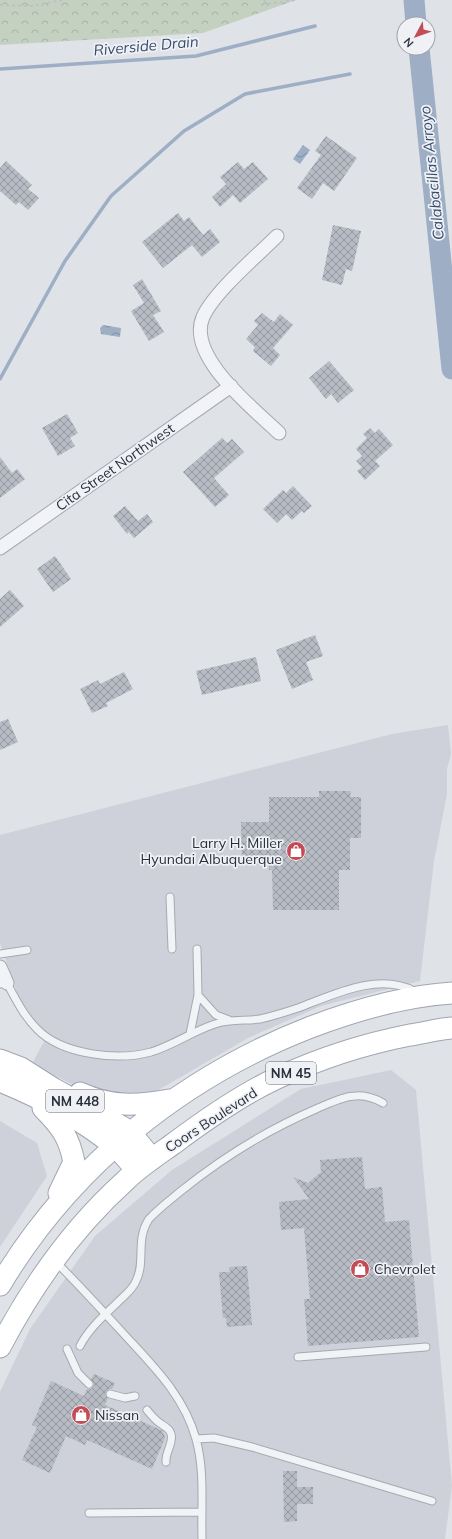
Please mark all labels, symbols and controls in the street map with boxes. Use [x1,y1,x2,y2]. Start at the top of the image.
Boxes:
north arrow [396,16,436,56]
water label: Riverside Drain [93,31,199,60]
text: N [400,35,416,50]
water label: Calabacillas Arroyo [415,105,448,241]
street label: Cita Street Northwest [52,419,178,515]
place label: Larry H. Miller Hyundai Albuquerque [140,834,283,868]
shop icon: Larry H. Miller Hyundai Albuquerque [285,840,307,862]
road number: NM 45 [266,1062,316,1084]
street label: Coors Boulevard [162,1084,260,1156]
road number: NM 448 [46,1090,104,1112]
shop icon: Chevrolet [349,1258,371,1280]
place label: Chevrolet [374,1260,436,1278]
shop icon: Nissan [70,1404,92,1426]
place label: Nissan [95,1406,139,1424]

